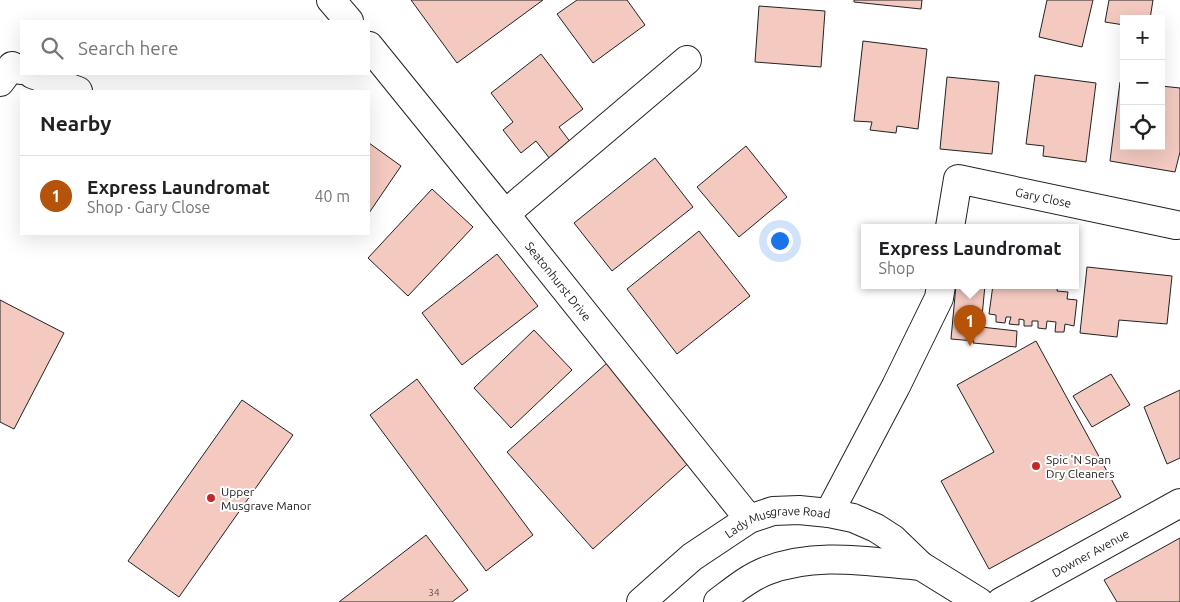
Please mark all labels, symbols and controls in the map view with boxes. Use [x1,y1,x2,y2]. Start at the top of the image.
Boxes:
map controls [1120,15,1165,150]
button: + [1120,15,1165,60]
search box [20,20,370,75]
icon: search [38,34,66,62]
text: Search here [78,37,178,59]
button: − [1120,60,1165,105]
button: locate [1120,105,1165,150]
text: Nearby [40,111,111,135]
text: Express Laundromat [87,176,270,198]
street label: Gary Close [1014,185,1073,209]
text: 1 [51,187,61,205]
text: 40 m [314,187,350,205]
text: Shop · Gary Close [87,198,210,216]
popup [861,224,1079,289]
your location [767,228,793,254]
text: Express Laundromat [879,237,1061,259]
street label: Seatonhurst Drive [523,239,594,323]
text: Shop [879,259,915,277]
pin: 1 [954,305,986,346]
place label: Spic 'N Span Dry Cleaners [1046,453,1114,480]
marker: Spic 'N Span Dry Cleaners [1030,460,1042,472]
place label: Upper Musgrave Manor [221,485,312,512]
marker: Upper Musgrave Manor [205,492,217,504]
street label: Lady Musgrave Road [722,503,831,540]
street label: Downer Avenue [1049,526,1131,579]
house number: 34 [428,587,440,598]

